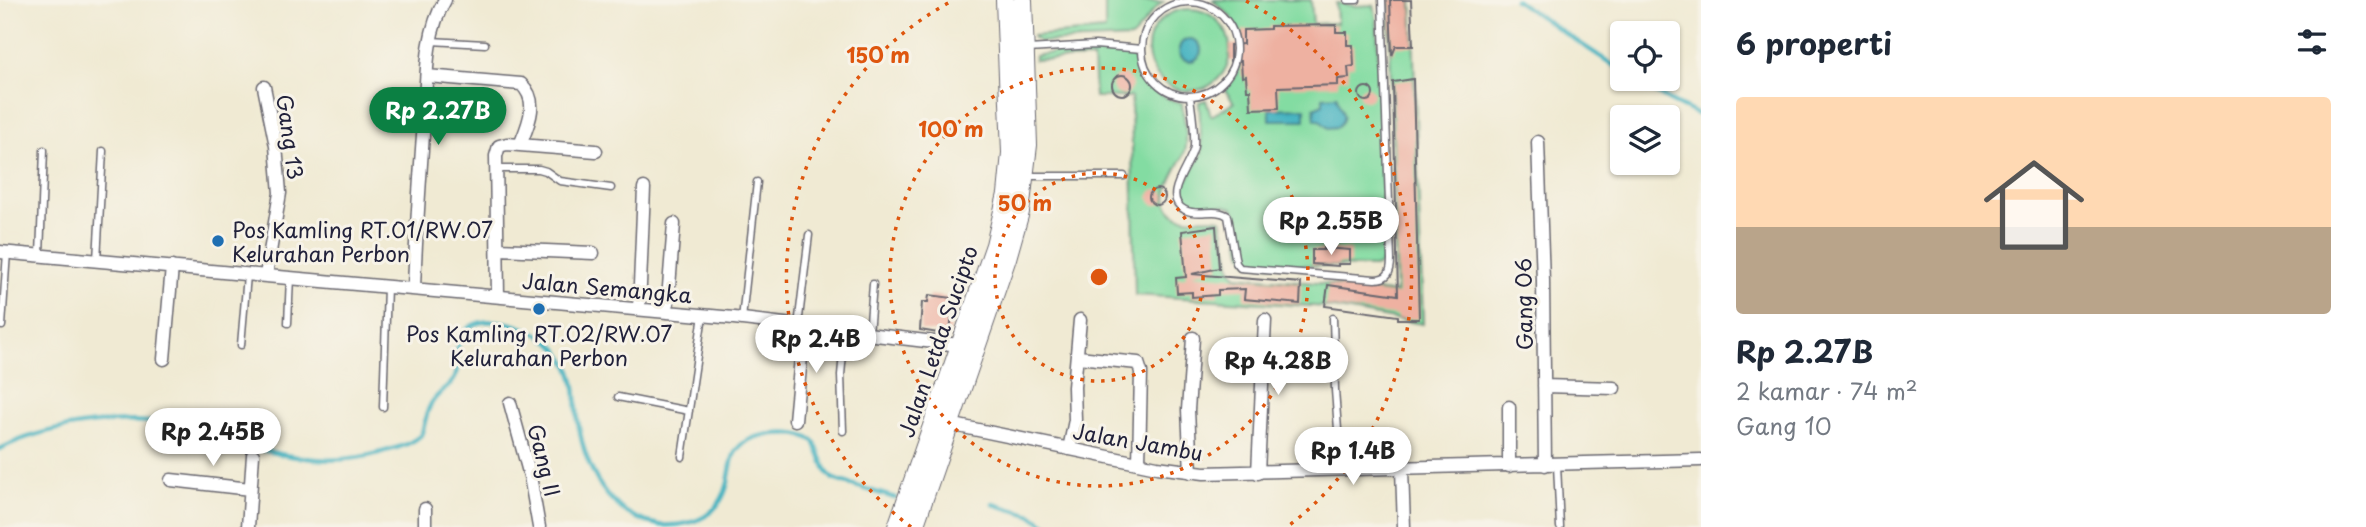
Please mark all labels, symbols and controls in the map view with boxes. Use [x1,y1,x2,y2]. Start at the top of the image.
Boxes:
text: 6 properti [1736,20,1892,65]
map controls [1610,21,1680,175]
button: locate [1610,21,1680,91]
icon: filters [2293,23,2331,61]
text: 150 m [846,38,910,70]
pin: Rp 2.27B [366,88,510,147]
street label: Gang 13 [269,92,313,182]
text: Rp 2.27B [385,92,491,127]
button: layers [1610,105,1680,175]
text: 100 m [918,112,984,144]
icon: home [1971,142,2097,268]
text: 50 m [998,186,1052,218]
pin: Rp 2.55B [1259,198,1403,257]
text: Rp 2.55B [1279,202,1383,237]
place label: Pos Kamling RT.01/RW.07 Kelurahan Perbon [232,213,493,269]
marker: Pos Kamling RT.01/RW.07 Kelurahan Perbon [210,233,226,249]
street label: Jalan Letda Sucipto [889,241,985,441]
street label: Gang 06 [1506,258,1540,350]
street label: Jalan Semangka [521,264,693,310]
centre of rings [1087,265,1111,289]
marker: Pos Kamling RT.02/RW.07 Kelurahan Perbon [531,301,547,317]
pin: Rp 2.4B [751,316,881,375]
place label: Pos Kamling RT.02/RW.07 Kelurahan Perbon [406,317,672,373]
text: Rp 2.4B [771,320,861,355]
text: Rp 2.27B [1736,328,1873,373]
pin: Rp 4.28B [1206,338,1350,397]
text: Rp 4.28B [1224,342,1332,377]
text: 2 kamar · 74 m² [1736,373,1918,408]
pin: Rp 2.45B [141,408,285,468]
text: Gang 10 [1736,408,1832,443]
text: Rp 2.45B [161,413,265,448]
street label: Jalan Jambu [1070,414,1206,468]
street label: Gang II [521,420,569,500]
pin: Rp 1.4B [1288,428,1418,487]
text: Rp 1.4B [1310,432,1396,467]

